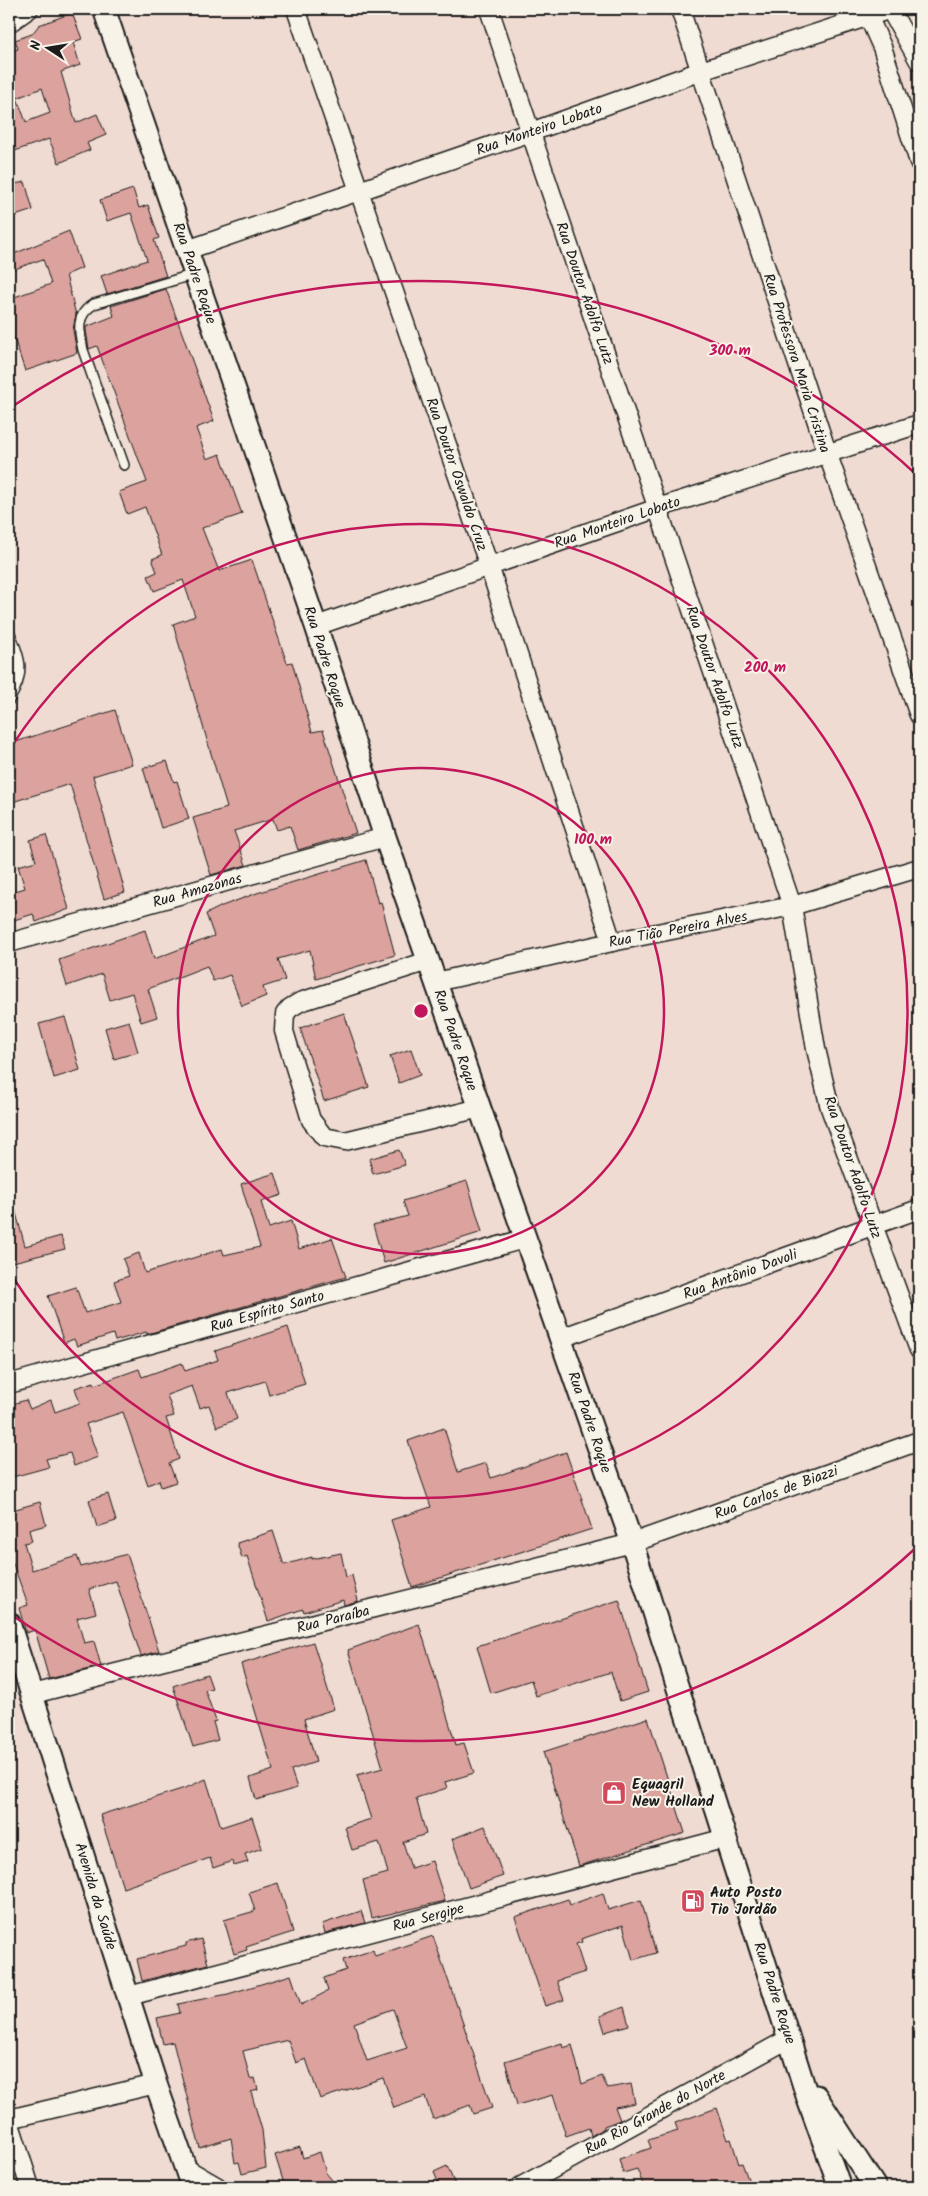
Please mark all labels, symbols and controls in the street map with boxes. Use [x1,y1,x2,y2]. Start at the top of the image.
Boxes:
north arrow [22,22,72,72]
text: N [25,39,48,52]
street label: Rua Monteiro Lobato [473,97,606,163]
street label: Rua Padre Roque [165,219,223,328]
street label: Rua Doutor Adolfo Lutz [548,219,620,368]
street label: Rua Professora Maria Cristina [756,270,836,456]
text: 300 m [708,339,751,363]
street label: Rua Doutor Oswaldo Cruz [419,394,494,555]
street label: Rua Monteiro Lobato [551,490,684,556]
street label: Rua Padre Roque [296,603,352,712]
street label: Rua Doutor Adolfo Lutz [678,603,750,752]
text: 200 m [744,656,786,680]
text: 100 m [574,828,612,852]
street label: Rua Amazonas [150,867,245,915]
street label: Rua Tião Pereira Alves [607,905,750,955]
street label: Rua Padre Roque [426,986,484,1095]
centre of rings [412,1002,430,1020]
street label: Rua Doutor Adolfo Lutz [816,1093,888,1242]
street label: Rua Antônio Davoli [680,1243,802,1307]
street label: Rua Espírito Santo [207,1284,327,1340]
street label: Rua Padre Roque [560,1368,618,1477]
street label: Rua Carlos de Biazzi [711,1459,843,1526]
street label: Rua Paraíba [294,1599,372,1641]
place label: Equagril New Holland [632,1773,715,1814]
shop icon: Equagril New Holland [601,1780,627,1806]
street label: Avenida da Saúde [67,1840,123,1953]
place label: Auto Posto Tio Jordão [710,1881,782,1922]
fuel station icon: Auto Posto Tio Jordão [680,1888,706,1914]
street label: Rua Sergipe [390,1897,467,1939]
street label: Rua Padre Roque [746,1939,802,2048]
street label: Rua Rio Grande do Norte [580,2064,731,2162]

